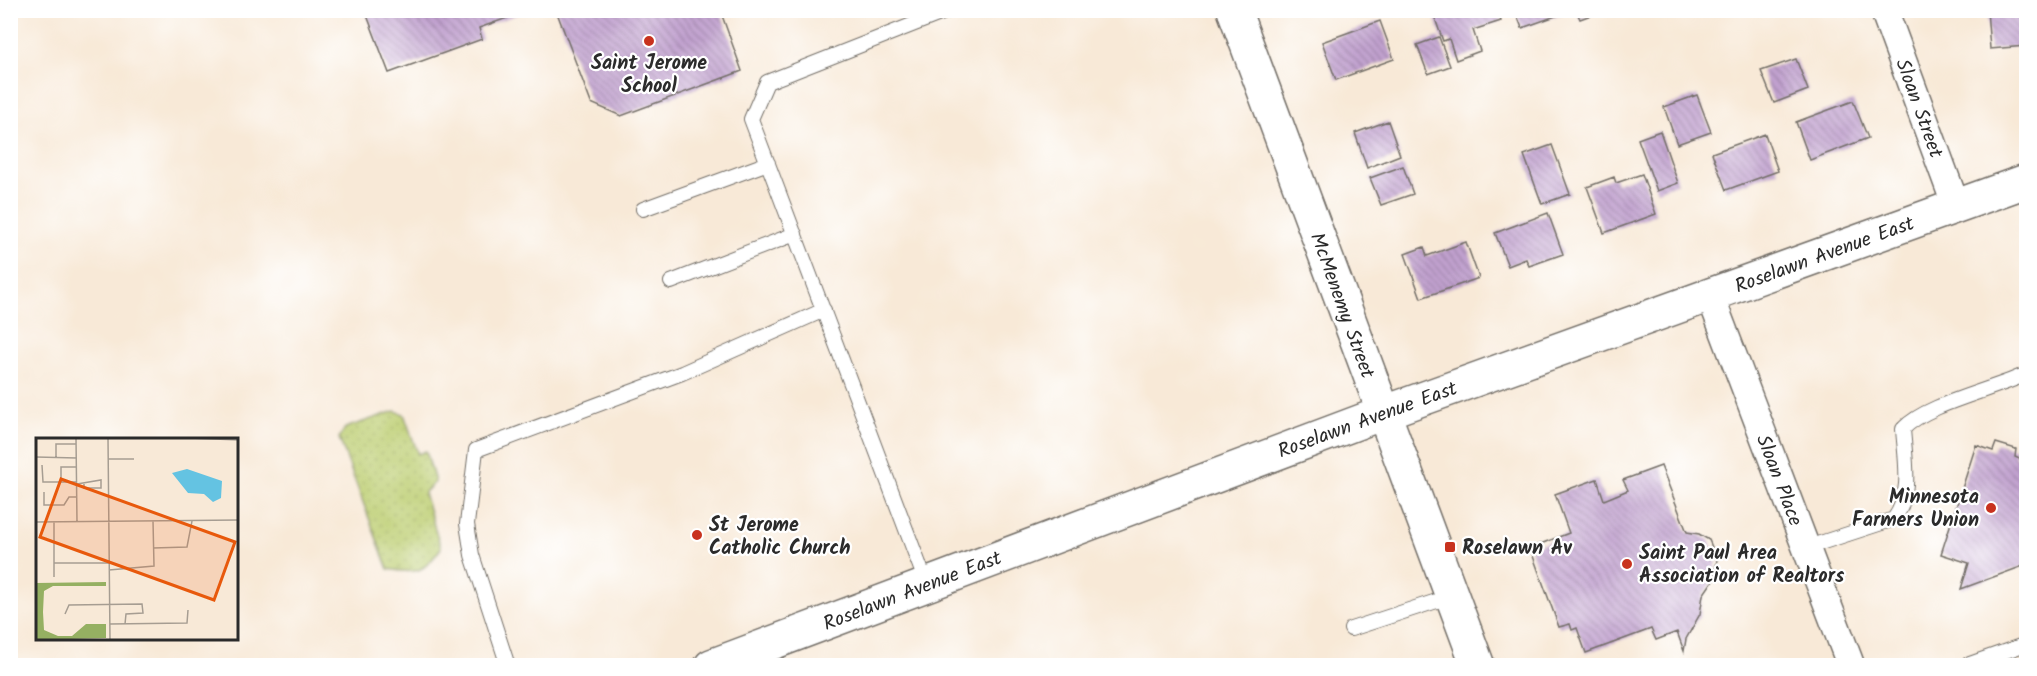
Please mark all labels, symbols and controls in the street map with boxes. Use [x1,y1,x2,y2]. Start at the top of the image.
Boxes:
marker: Saint Jerome School [642,34,656,48]
place label: Saint Jerome School [591,48,707,103]
street label: Sloan Street [1885,55,1951,163]
street label: Roselawn Avenue East [1730,208,1919,303]
street label: McMenemy Street [1300,228,1382,383]
street label: Roselawn Avenue East [1273,373,1462,468]
street label: Sloan Place [1746,430,1810,531]
inset map [36,438,238,640]
place label: Minnesota Farmers Union [1852,482,1979,537]
marker: Minnesota Farmers Union [1984,501,1998,515]
place label: St Jerome Catholic Church [709,510,851,565]
marker: St Jerome Catholic Church [690,528,704,542]
place label: Roselawn Av [1462,533,1572,565]
place label: Saint Paul Area Association of Realtors [1639,538,1845,593]
marker: Roselawn Av [1443,540,1457,554]
street label: Roselawn Avenue East [819,543,1007,641]
marker: Saint Paul Area Association of Realtors [1620,557,1634,571]

